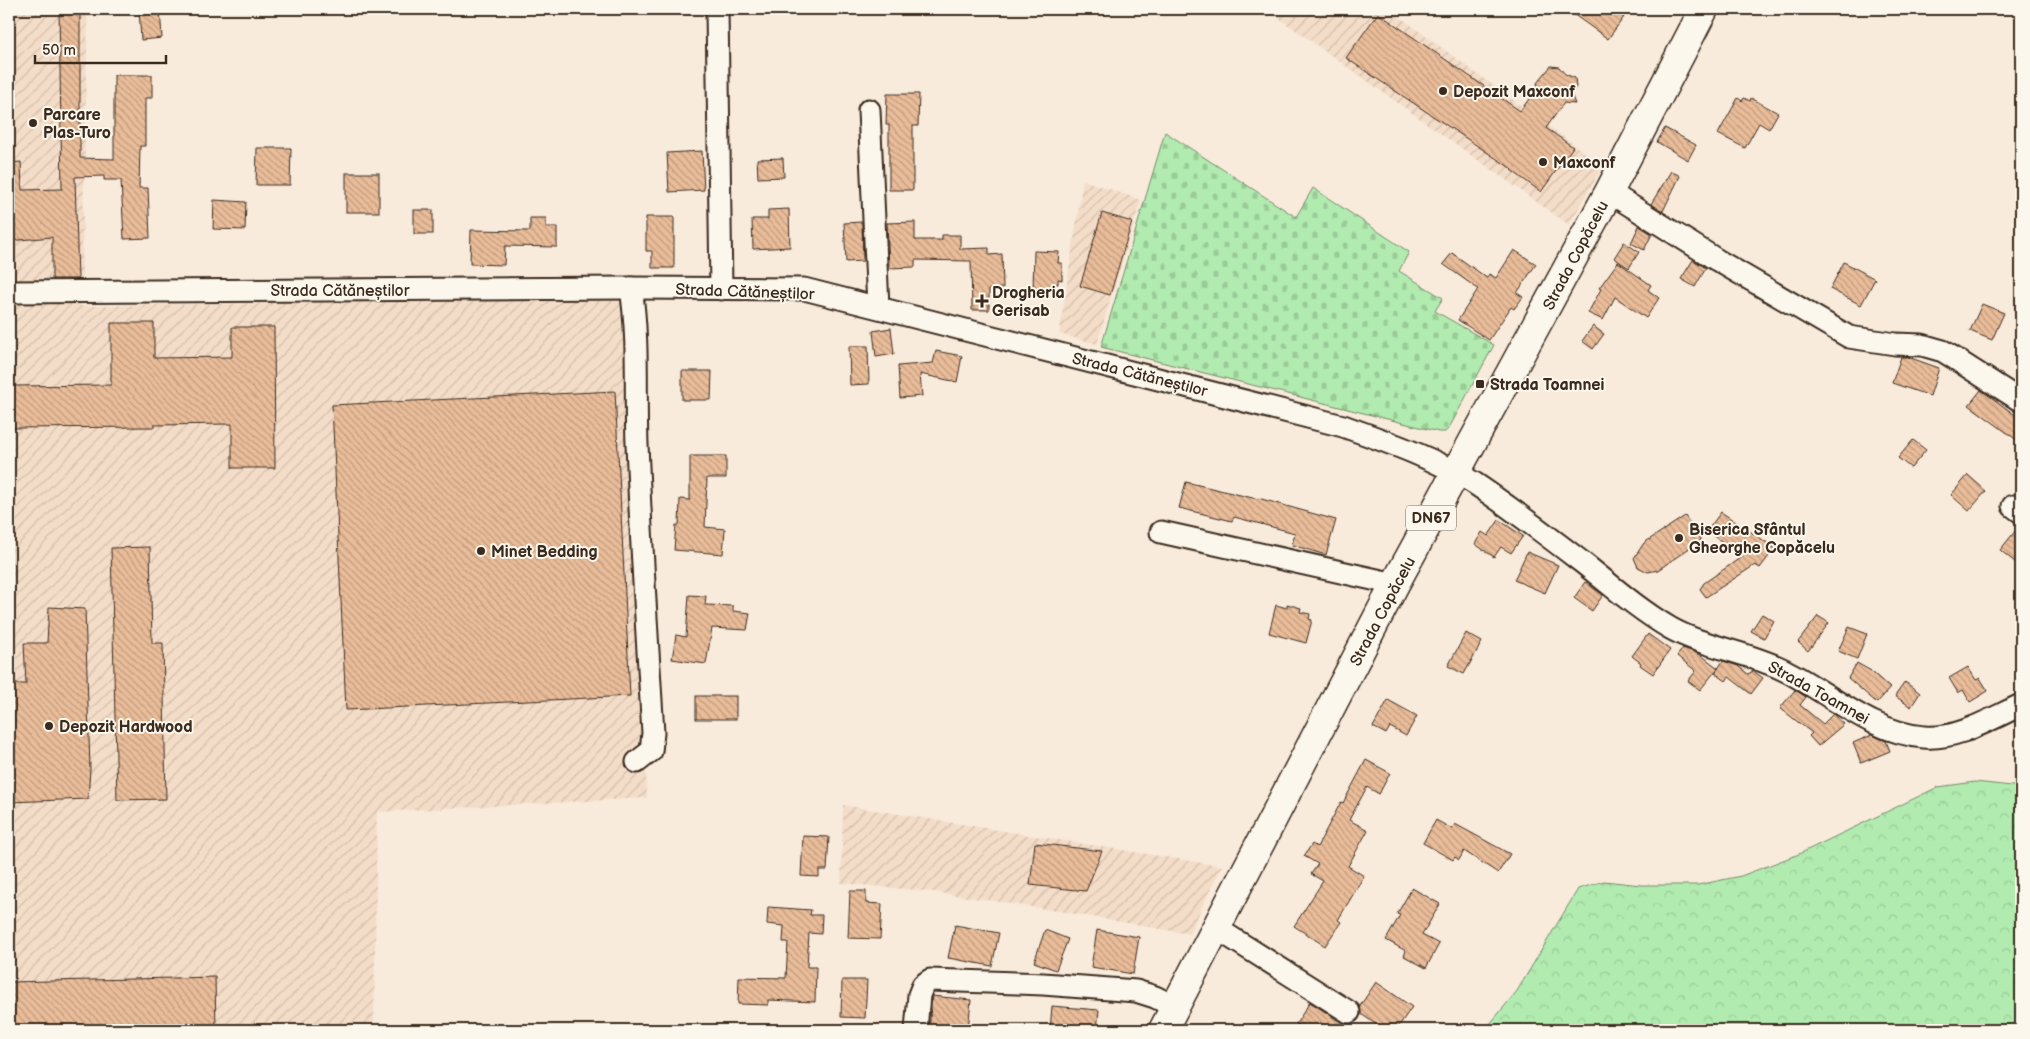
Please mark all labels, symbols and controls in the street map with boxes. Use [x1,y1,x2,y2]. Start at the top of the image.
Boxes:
scale bar [35,32,166,64]
text: 50 m [42,41,76,60]
place label: Depozit Maxconf [1453,83,1576,102]
marker: Depozit Maxconf [1437,85,1449,97]
place label: Parcare Plas-Turo [43,106,111,143]
marker: Parcare Plas-Turo [27,117,39,129]
place label: Maxconf [1553,154,1616,173]
marker: Maxconf [1537,156,1549,168]
street label: Strada Copăcelu [1540,198,1613,314]
street label: Strada Cătăneștilor [675,281,815,304]
street label: Strada Cătăneștilor [271,282,410,301]
place label: Drogheria Gerisab [992,284,1065,321]
marker: Drogheria Gerisab [976,295,988,307]
street label: Strada Cătăneștilor [1070,349,1210,402]
place label: Strada Toamnei [1490,376,1605,395]
marker: Strada Toamnei [1474,378,1486,390]
road number: DN67 [1406,506,1456,530]
place label: Biserica Sfântul Gheorghe Copăcelu [1689,521,1835,558]
marker: Biserica Sfântul Gheorghe Copăcelu [1673,532,1685,544]
place label: Minet Bedding [491,543,598,562]
marker: Minet Bedding [475,545,487,557]
street label: Strada Copăcelu [1347,554,1420,670]
street label: Strada Toamnei [1764,658,1872,729]
place label: Depozit Hardwood [59,718,193,737]
marker: Depozit Hardwood [43,720,55,732]

